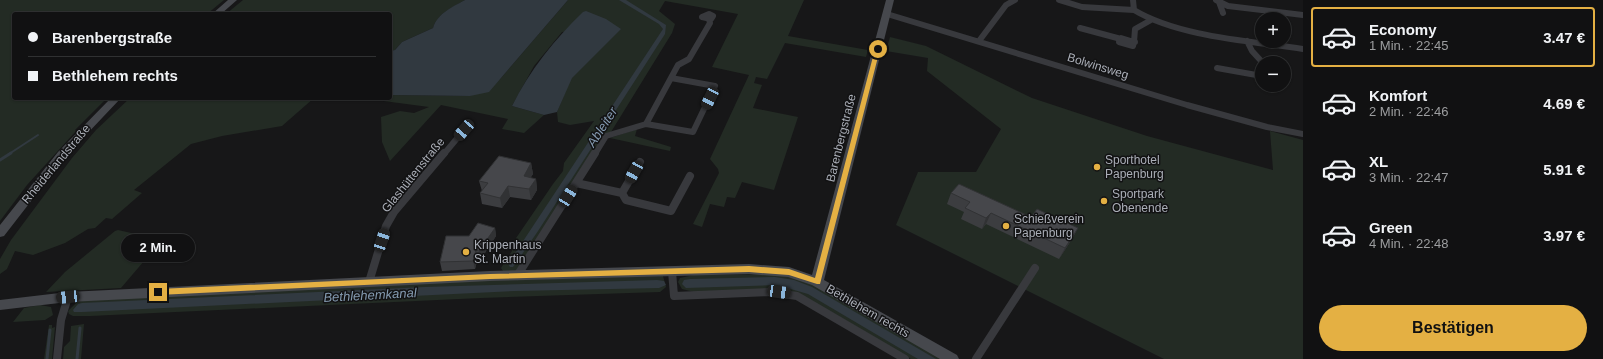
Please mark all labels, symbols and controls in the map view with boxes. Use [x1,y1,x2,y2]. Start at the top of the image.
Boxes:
map controls [1255,12,1291,92]
button: + [1255,12,1291,48]
icon: car [1321,19,1357,55]
text: Economy [1369,21,1437,38]
text: Barenbergstraße [52,29,172,46]
text: 3.47 € [1543,29,1585,46]
text: 1 Min. · 22:45 [1369,38,1449,53]
route start [869,40,887,58]
street label: Bolwinsweg [1066,50,1130,82]
button: − [1255,56,1291,92]
text: Bethlehem rechts [52,67,178,84]
car [699,85,721,111]
icon: car [1321,85,1357,121]
text: Komfort [1369,87,1427,104]
street label: Barenbergstraße [823,92,859,183]
text: 4.69 € [1543,95,1585,112]
water label: Ableiter [583,104,621,150]
text: 2 Min. · 22:46 [1369,104,1449,119]
car [452,117,476,143]
street label: Rheiderlandstraße [19,121,93,206]
street label: Glashüttenstraße [379,135,448,215]
icon: car [1321,151,1357,187]
place label: Sporthotel Papenburg [1105,153,1164,181]
text: XL [1369,153,1388,170]
car [623,159,645,185]
text: 5.91 € [1543,161,1585,178]
marker: Sporthotel Papenburg [1092,162,1102,172]
text: 3 Min. · 22:47 [1369,170,1449,185]
car [557,183,579,209]
place label: Sportpark Obenende [1112,187,1168,215]
marker: Sportpark Obenende [1099,196,1109,206]
place label: Schießverein Papenburg [1014,212,1084,240]
icon: car [1321,217,1357,253]
text: Green [1369,219,1412,236]
marker: Schießverein Papenburg [1001,221,1011,231]
car [373,227,391,253]
text: 3.97 € [1543,227,1585,244]
callout: 2 Min. [121,234,195,262]
text: 4 Min. · 22:48 [1369,236,1449,251]
place label: Krippenhaus St. Martin [474,238,541,266]
text: 2 Min. [140,240,176,255]
marker: Krippenhaus St. Martin [461,247,471,257]
street label: Bethlehem rechts [824,282,912,340]
route end [149,283,167,301]
car [766,284,792,300]
water label: Bethlehemkanal [323,285,418,305]
car [55,290,81,304]
button: Bestätigen [1319,305,1587,351]

